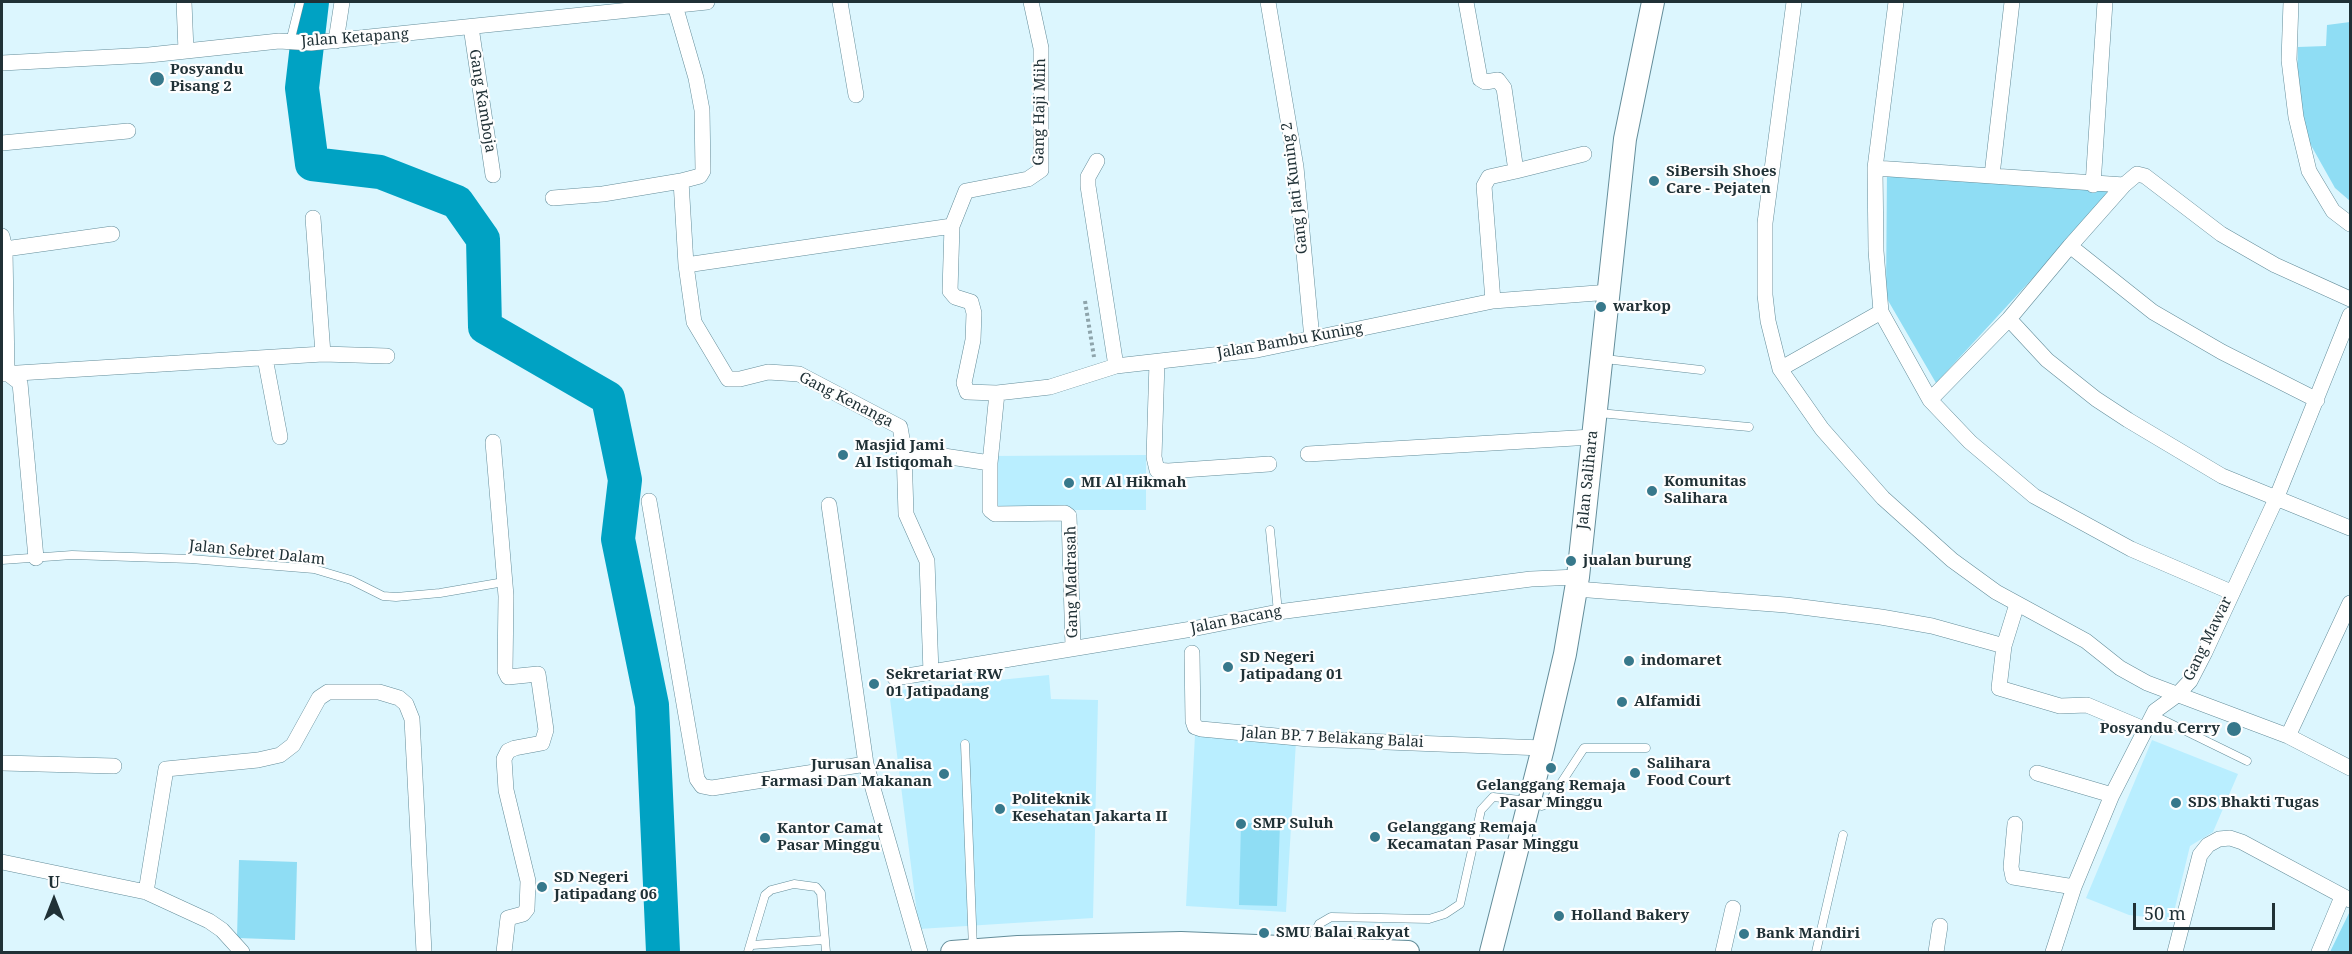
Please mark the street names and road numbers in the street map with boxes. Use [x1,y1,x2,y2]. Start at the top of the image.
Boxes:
street label: Jalan Ketapang [301,25,409,51]
street label: Gang Kamboja [465,48,499,154]
street label: Gang Haji Miih [1030,58,1050,166]
street label: Gang Jati Kuning 2 [1278,121,1312,255]
street label: Jalan Bambu Kuning [1216,319,1364,363]
street label: Gang Kenanga [796,369,896,431]
street label: Jalan Salihara [1574,429,1602,531]
street label: Gang Madrasah [1062,526,1082,638]
street label: Jalan Sebret Dalam [188,537,326,569]
street label: Gang Mawar [2180,594,2236,684]
street label: Jalan Bacang [1189,602,1283,638]
street label: Jalan BP. 7 Belakang Balai [1240,724,1424,752]

